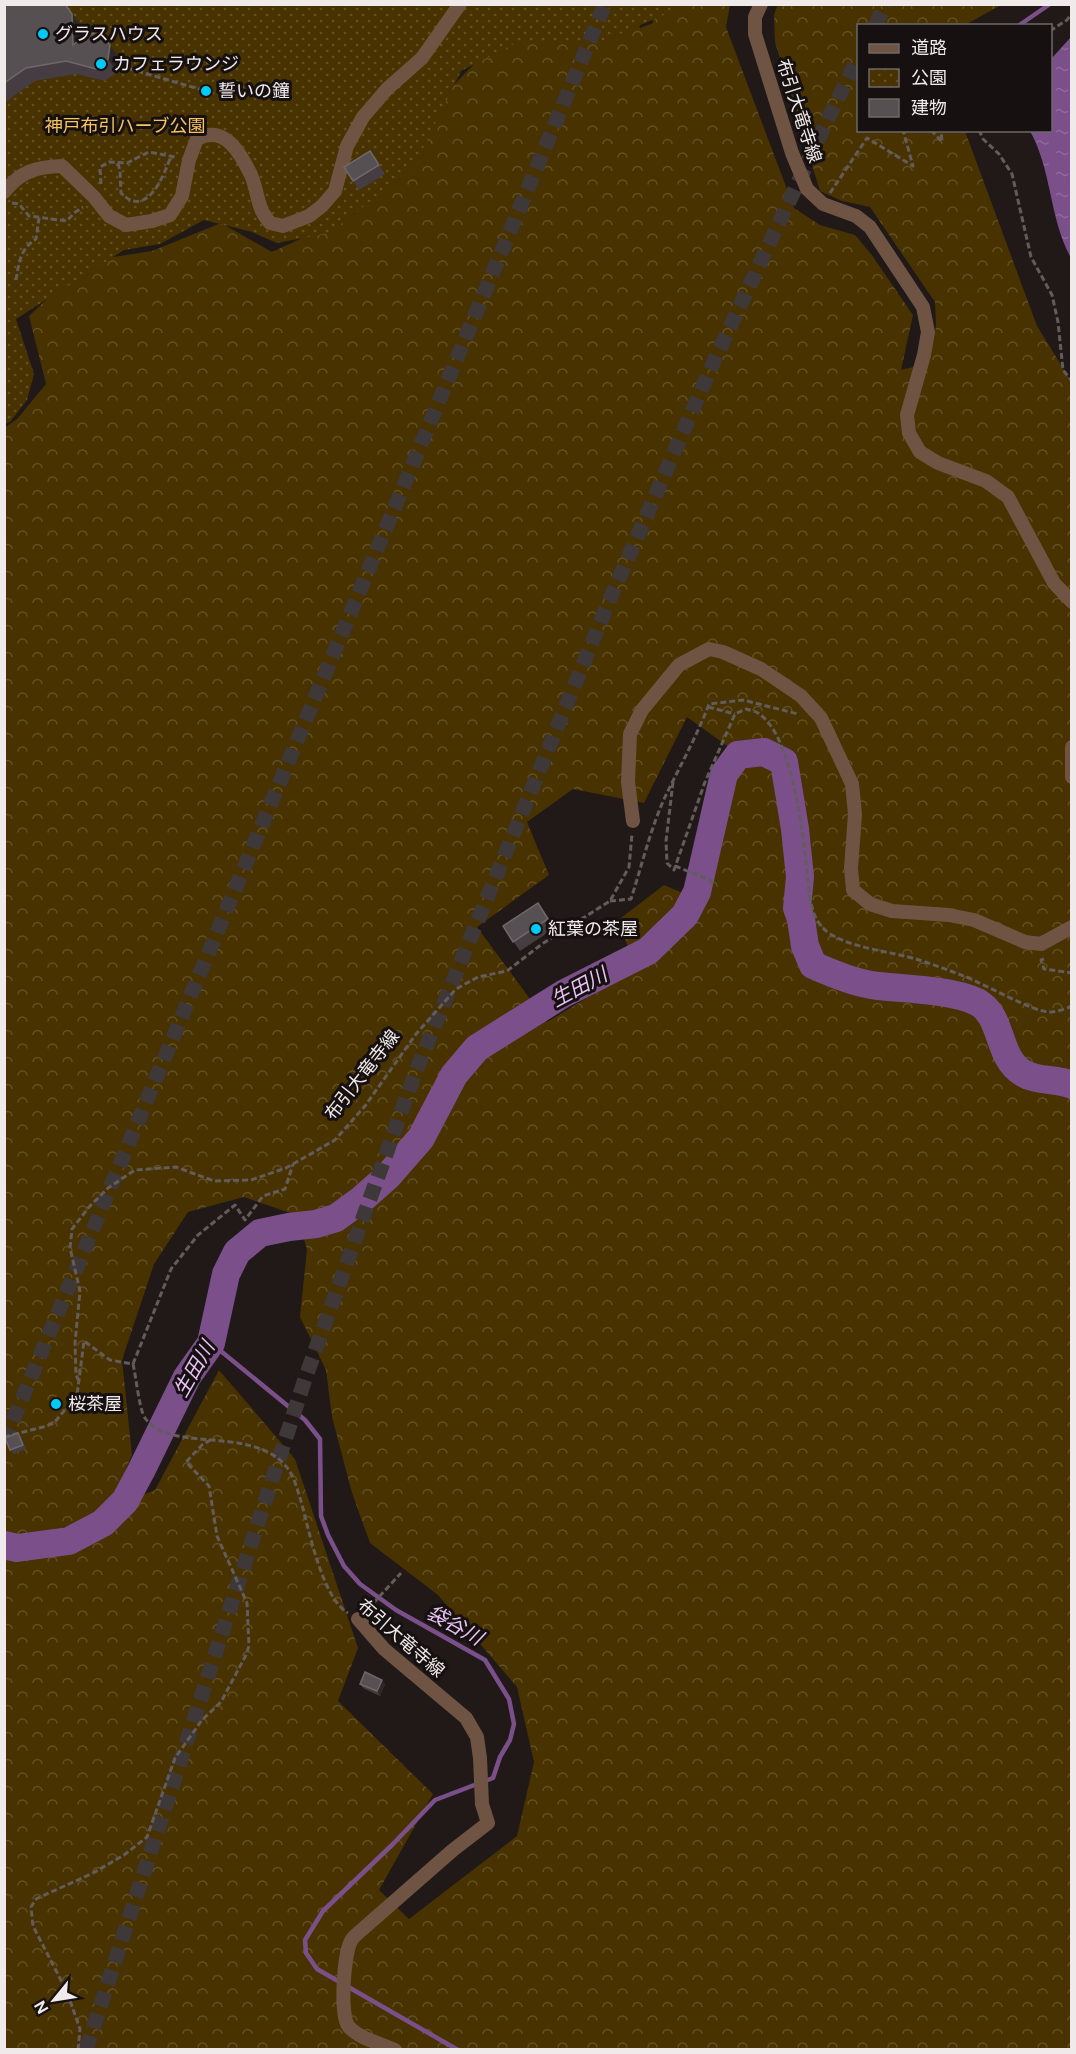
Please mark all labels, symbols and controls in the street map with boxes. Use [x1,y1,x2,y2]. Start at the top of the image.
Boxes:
place label: グラスハウス [55,22,163,46]
legend [857,24,1052,132]
marker: グラスハウス [36,27,50,41]
text: 道路 [911,36,947,60]
place label: カフェラウンジ [113,52,239,76]
street label: 布引大竜寺線 [771,56,827,166]
marker: カフェラウンジ [94,57,108,71]
text: 公園 [911,66,947,90]
place label: 誓いの鐘 [218,79,290,103]
marker: 誓いの鐘 [199,84,213,98]
text: 建物 [911,96,947,120]
park label: 神戸布引ハーブ公園 [45,114,205,138]
place label: 紅葉の茶屋 [548,917,638,941]
marker: 紅葉の茶屋 [529,922,543,936]
water label: 生田川 [546,960,613,1013]
street label: 布引大竜寺線 [319,1025,405,1125]
water label: 生田川 [168,1335,221,1401]
place label: 桜茶屋 [68,1392,122,1416]
marker: 桜茶屋 [49,1397,63,1411]
street label: 布引大竜寺線 [352,1594,450,1682]
water label: 袋谷川 [422,1599,489,1652]
north arrow [24,1970,84,2030]
text: N [29,1997,53,2018]

